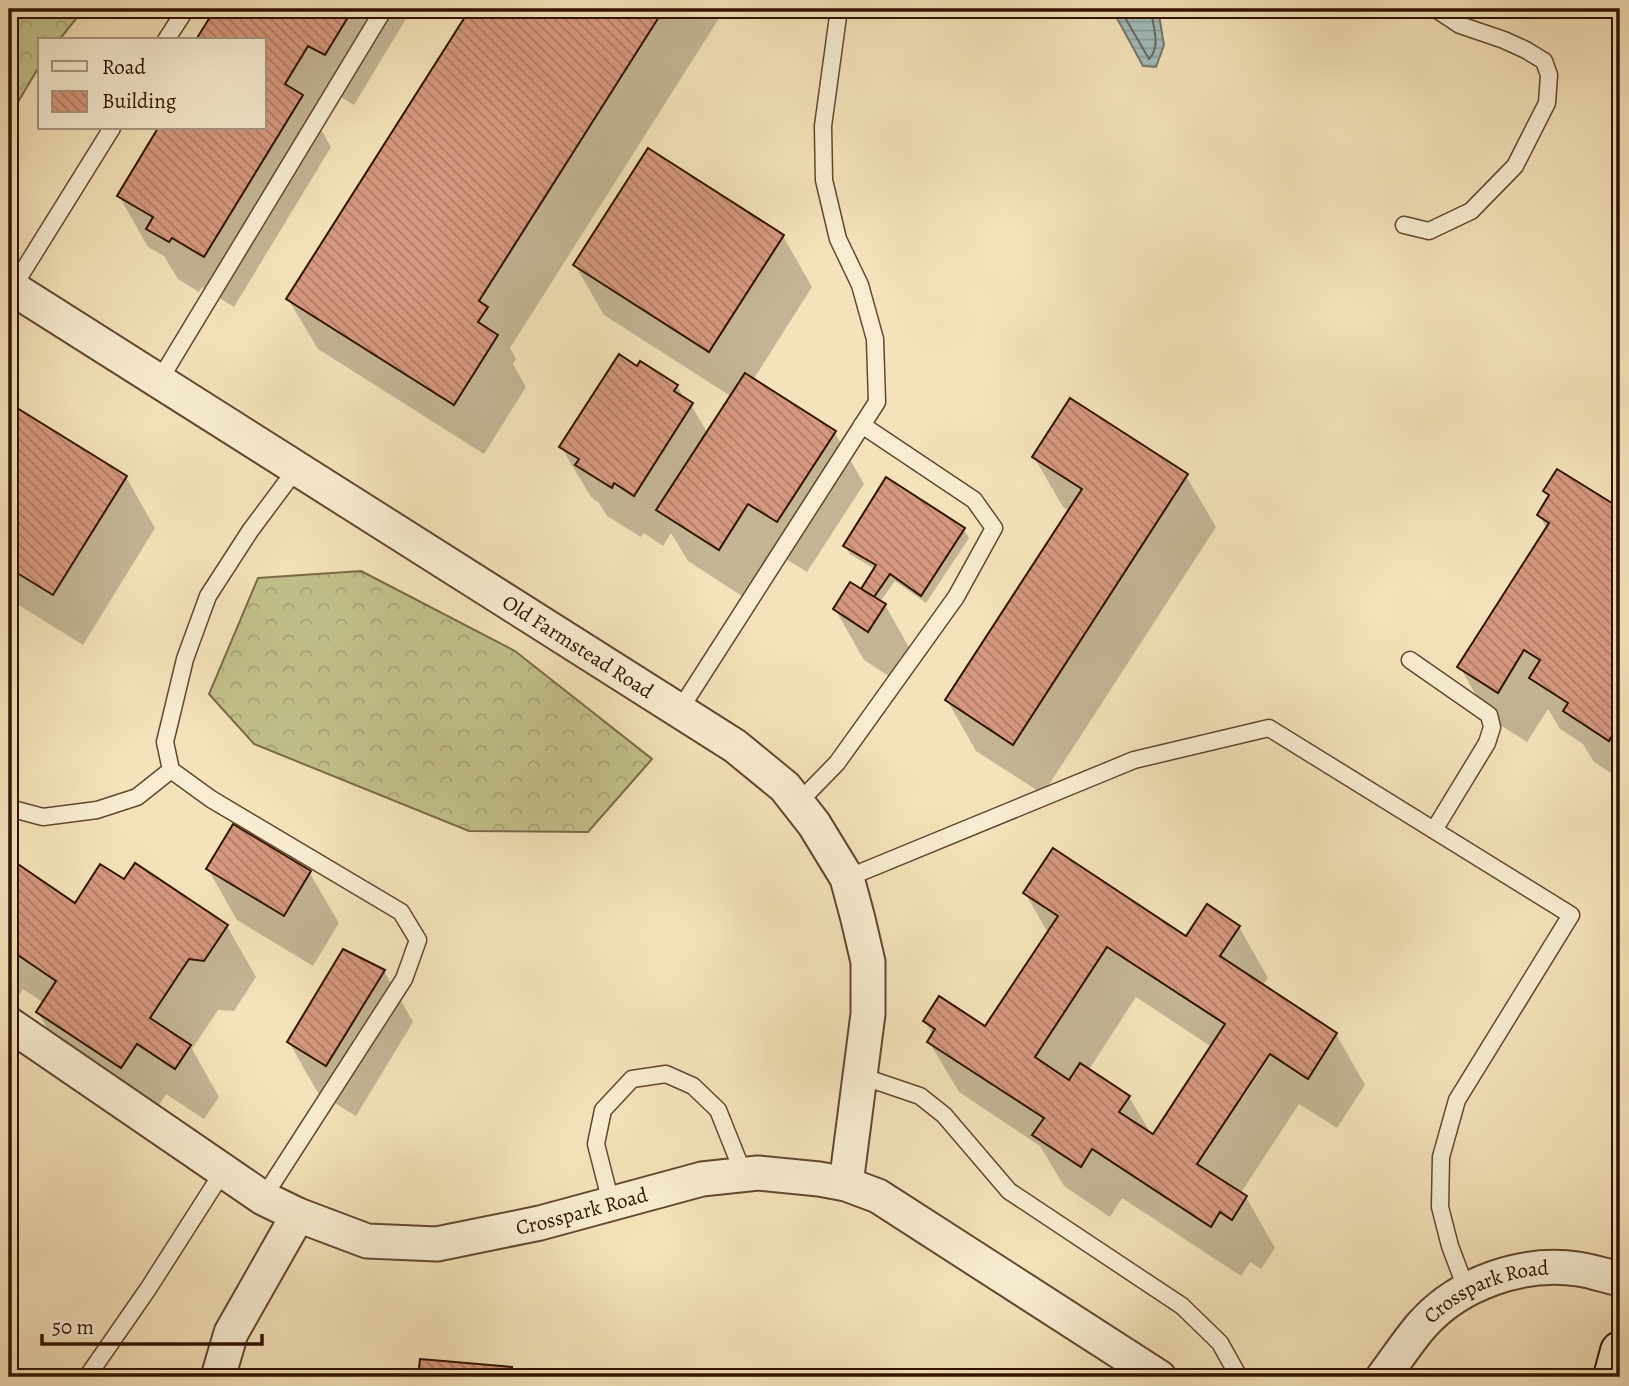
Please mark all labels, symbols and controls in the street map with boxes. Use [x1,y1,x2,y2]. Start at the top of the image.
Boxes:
legend [38,38,266,130]
text: Road [102,53,146,81]
text: Building [102,87,177,115]
street label: Old Farmstead Road [497,588,660,705]
street label: Crosspark Road [513,1180,651,1242]
street label: Crosspark Road [1417,1253,1550,1330]
scale bar [42,1302,262,1346]
text: 50 m [52,1313,94,1341]

